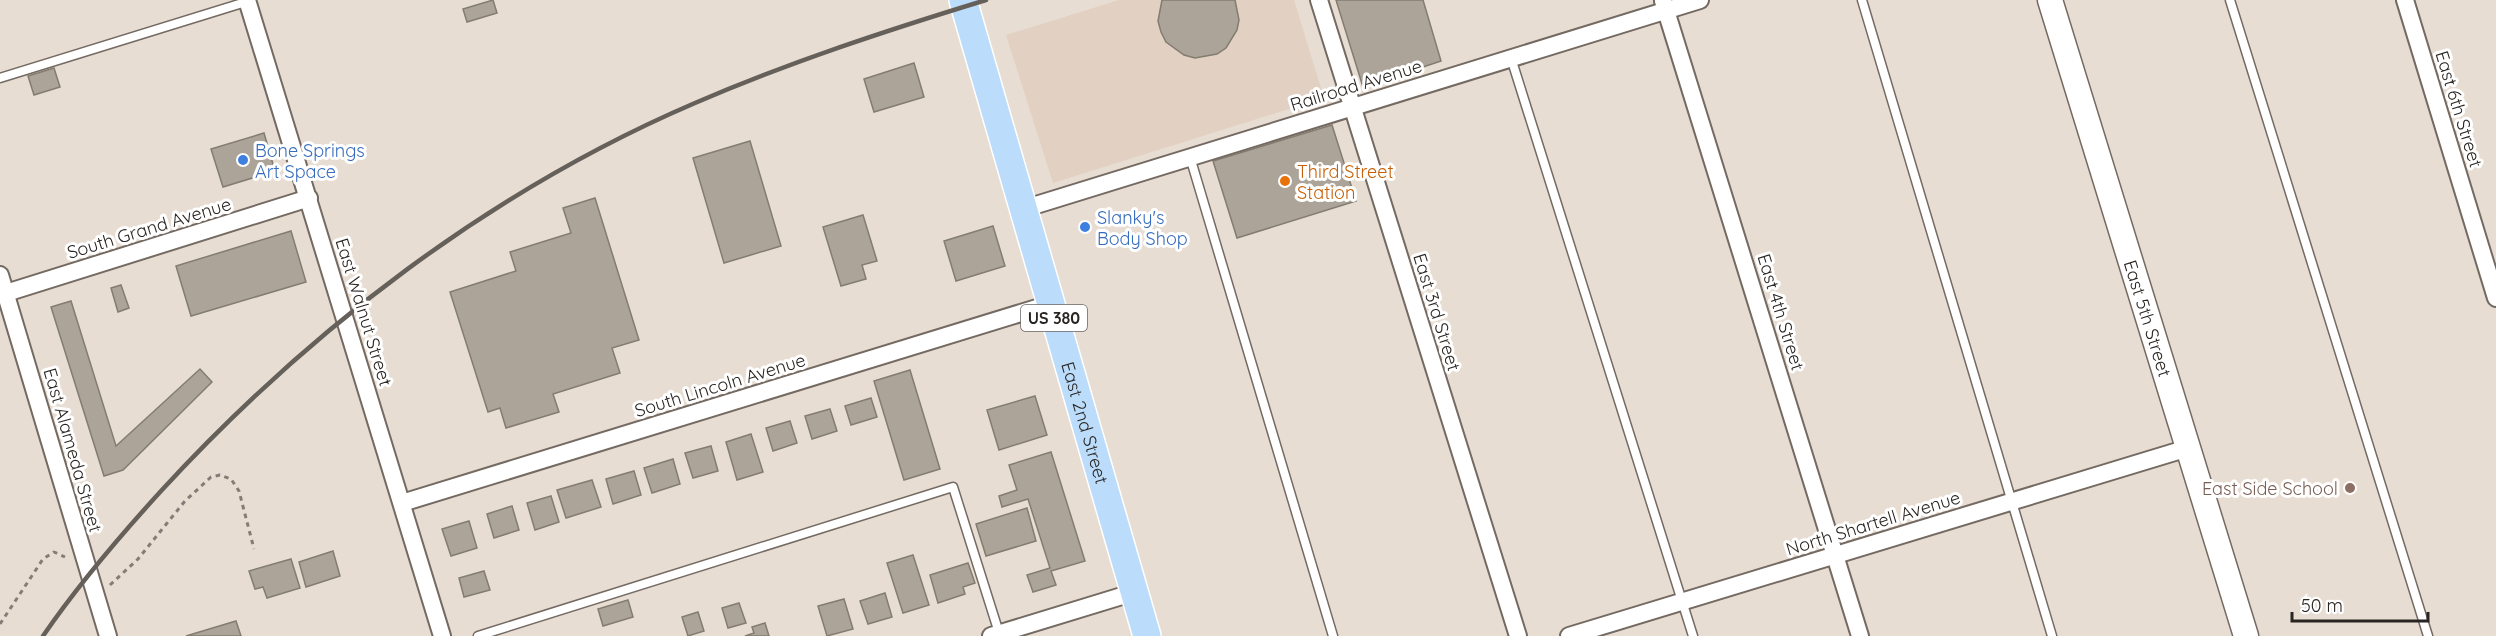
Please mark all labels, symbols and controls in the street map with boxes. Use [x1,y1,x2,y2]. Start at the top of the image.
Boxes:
street label: East 6th Street [2430,48,2488,170]
street label: Railroad Avenue [1287,54,1425,116]
place label: Bone Springs Art Space [255,139,365,183]
marker: Bone Springs Art Space [236,153,250,167]
place label: Third Street Station [1297,160,1394,204]
marker: Third Street Station [1278,174,1292,188]
street label: South Grand Avenue [64,192,234,264]
place label: Slanky's Body Shop [1097,206,1188,250]
marker: Slanky's Body Shop [1078,220,1092,234]
street label: East Walnut Street [331,235,397,389]
street label: East 3rd Street [1408,251,1466,373]
street label: East 4th Street [1752,251,1810,373]
street label: East 5th Street [2119,257,2177,379]
road number: US 380 [1021,305,1087,331]
street label: South Lincoln Avenue [632,348,808,422]
street label: East 2nd Street [1057,359,1114,486]
street label: East Alameda Street [39,365,107,535]
place label: East Side School [2202,477,2338,500]
marker: East Side School [2343,481,2357,495]
street label: North Shartell Avenue [1783,486,1963,560]
scale bar [2292,585,2428,623]
text: 50 m [2301,594,2343,617]

